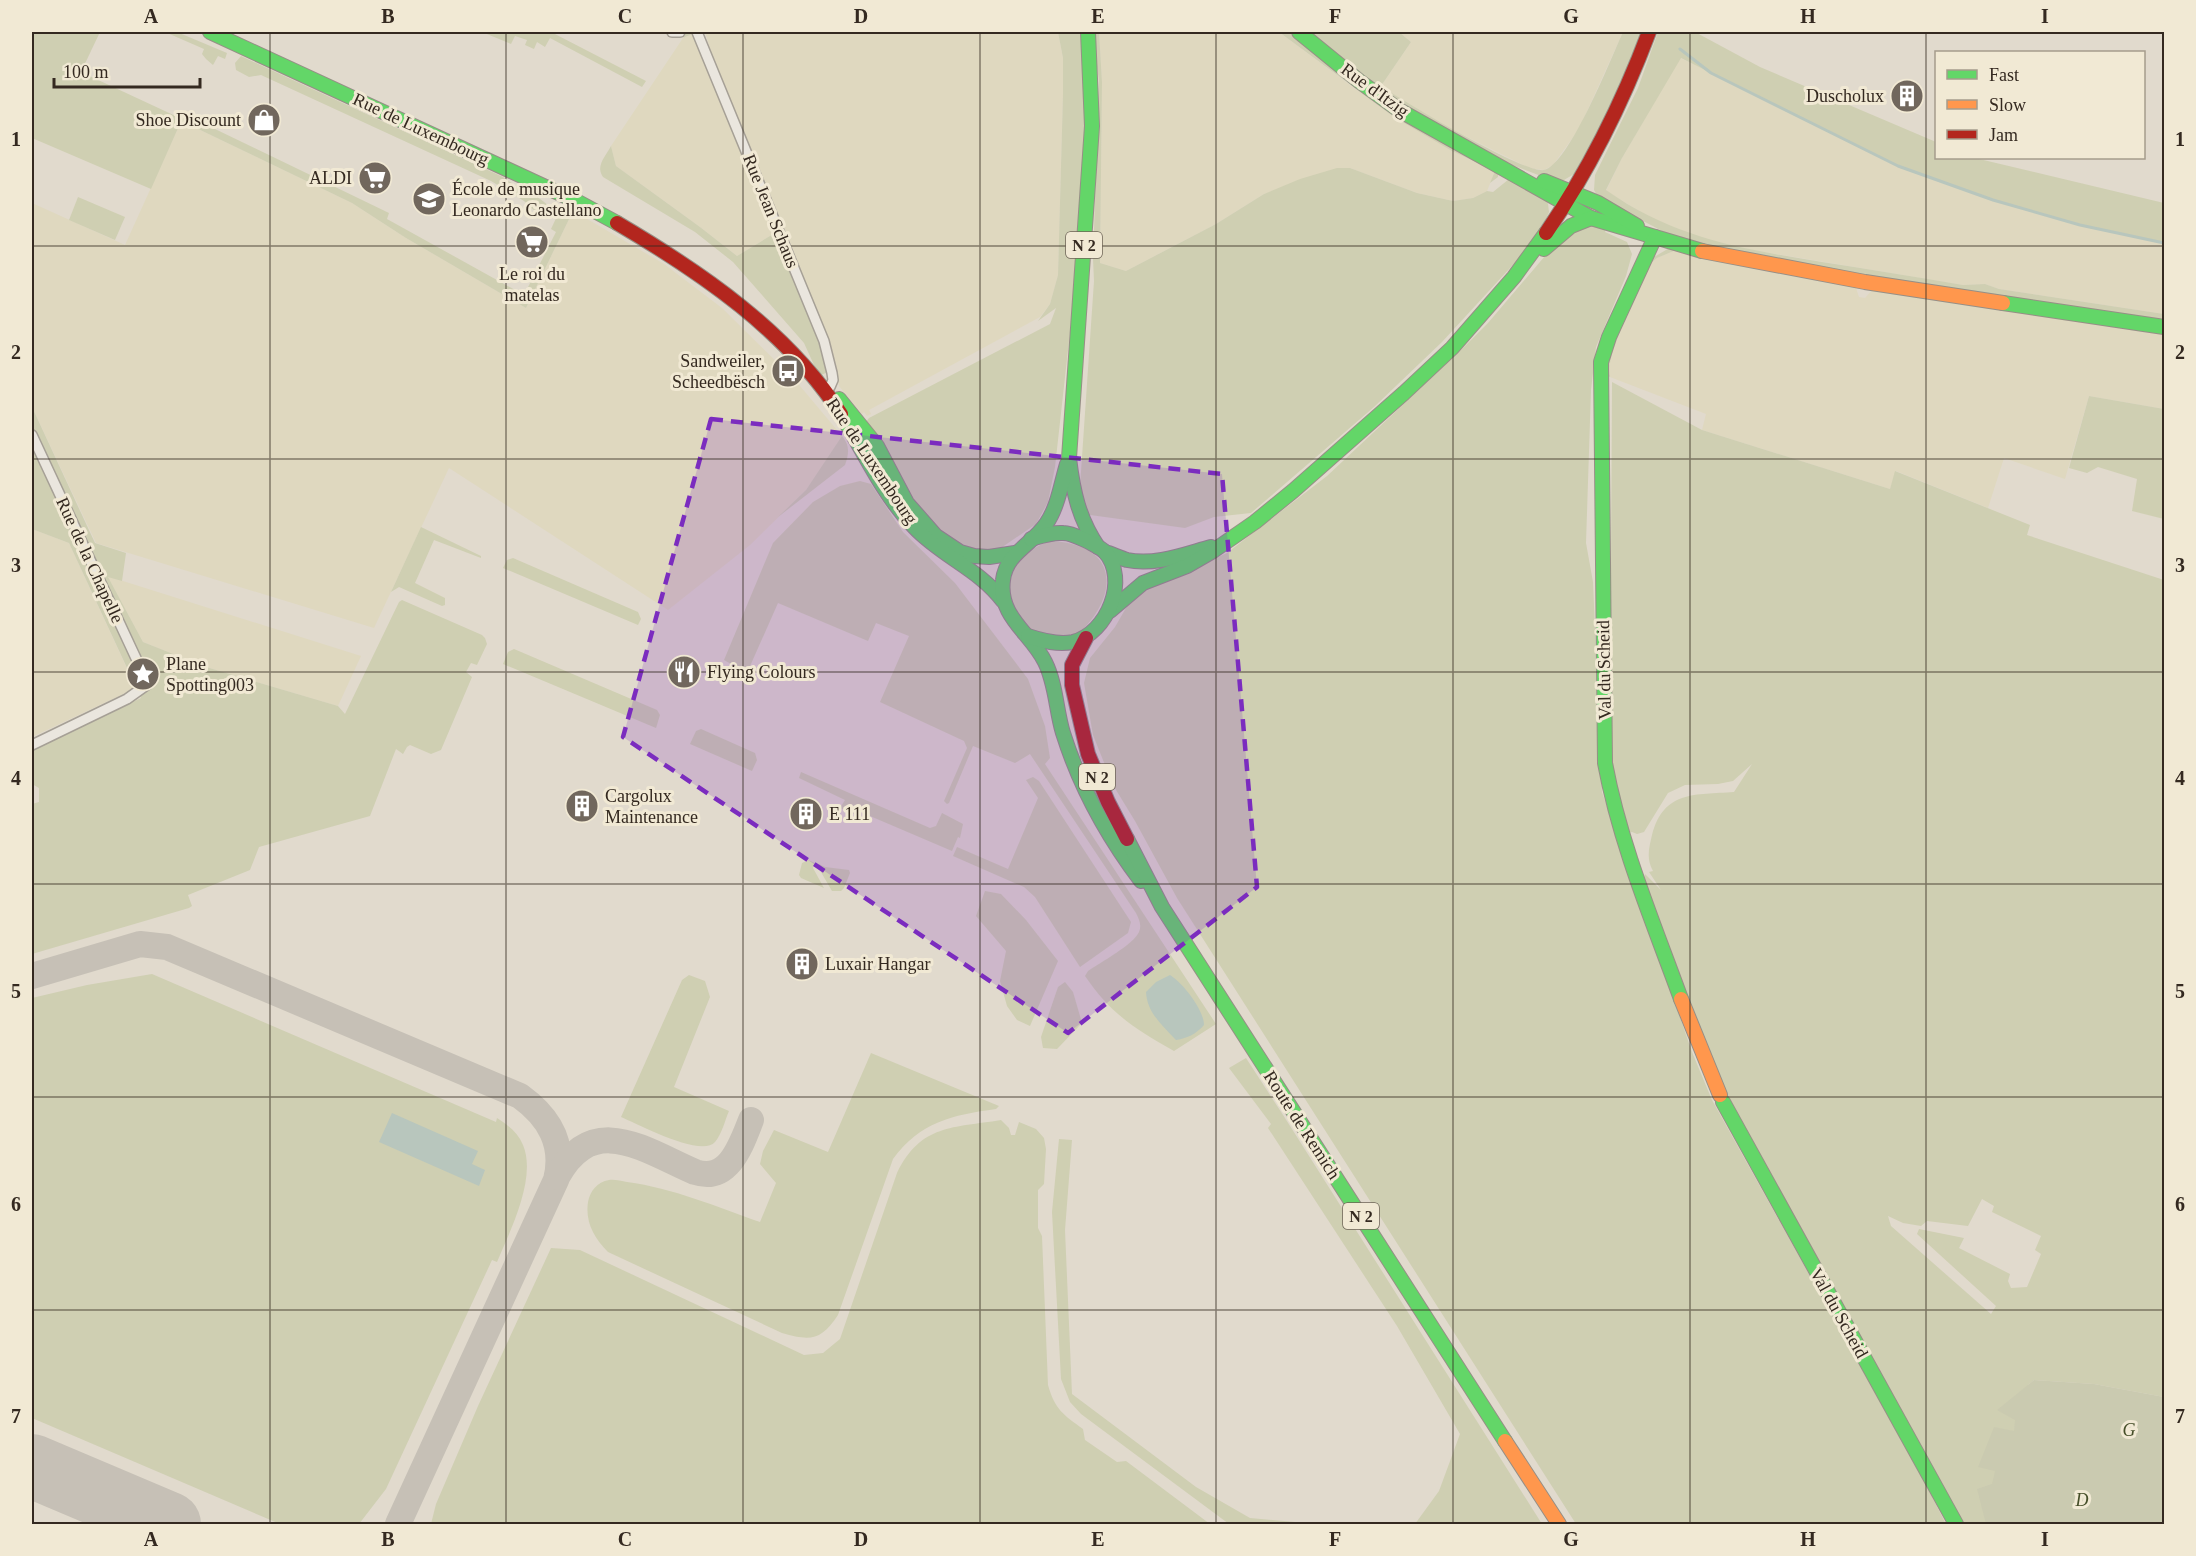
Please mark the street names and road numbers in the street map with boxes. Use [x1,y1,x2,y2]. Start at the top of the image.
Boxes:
street label: Rue d'Itzig [1337,59,1413,121]
street label: Rue de Luxembourg [350,89,492,169]
street label: Rue Jean Schaus [739,151,803,271]
road number: N 2 [1066,232,1102,258]
street label: Rue de Luxembourg [822,394,922,528]
street label: Rue de la Chapelle [52,494,128,626]
street label: Val du Scheid [1593,620,1615,720]
road number: N 2 [1079,764,1115,790]
street label: Route de Remich [1260,1067,1344,1183]
road number: N 2 [1343,1203,1379,1229]
street label: Val du Scheid [1806,1264,1872,1362]

